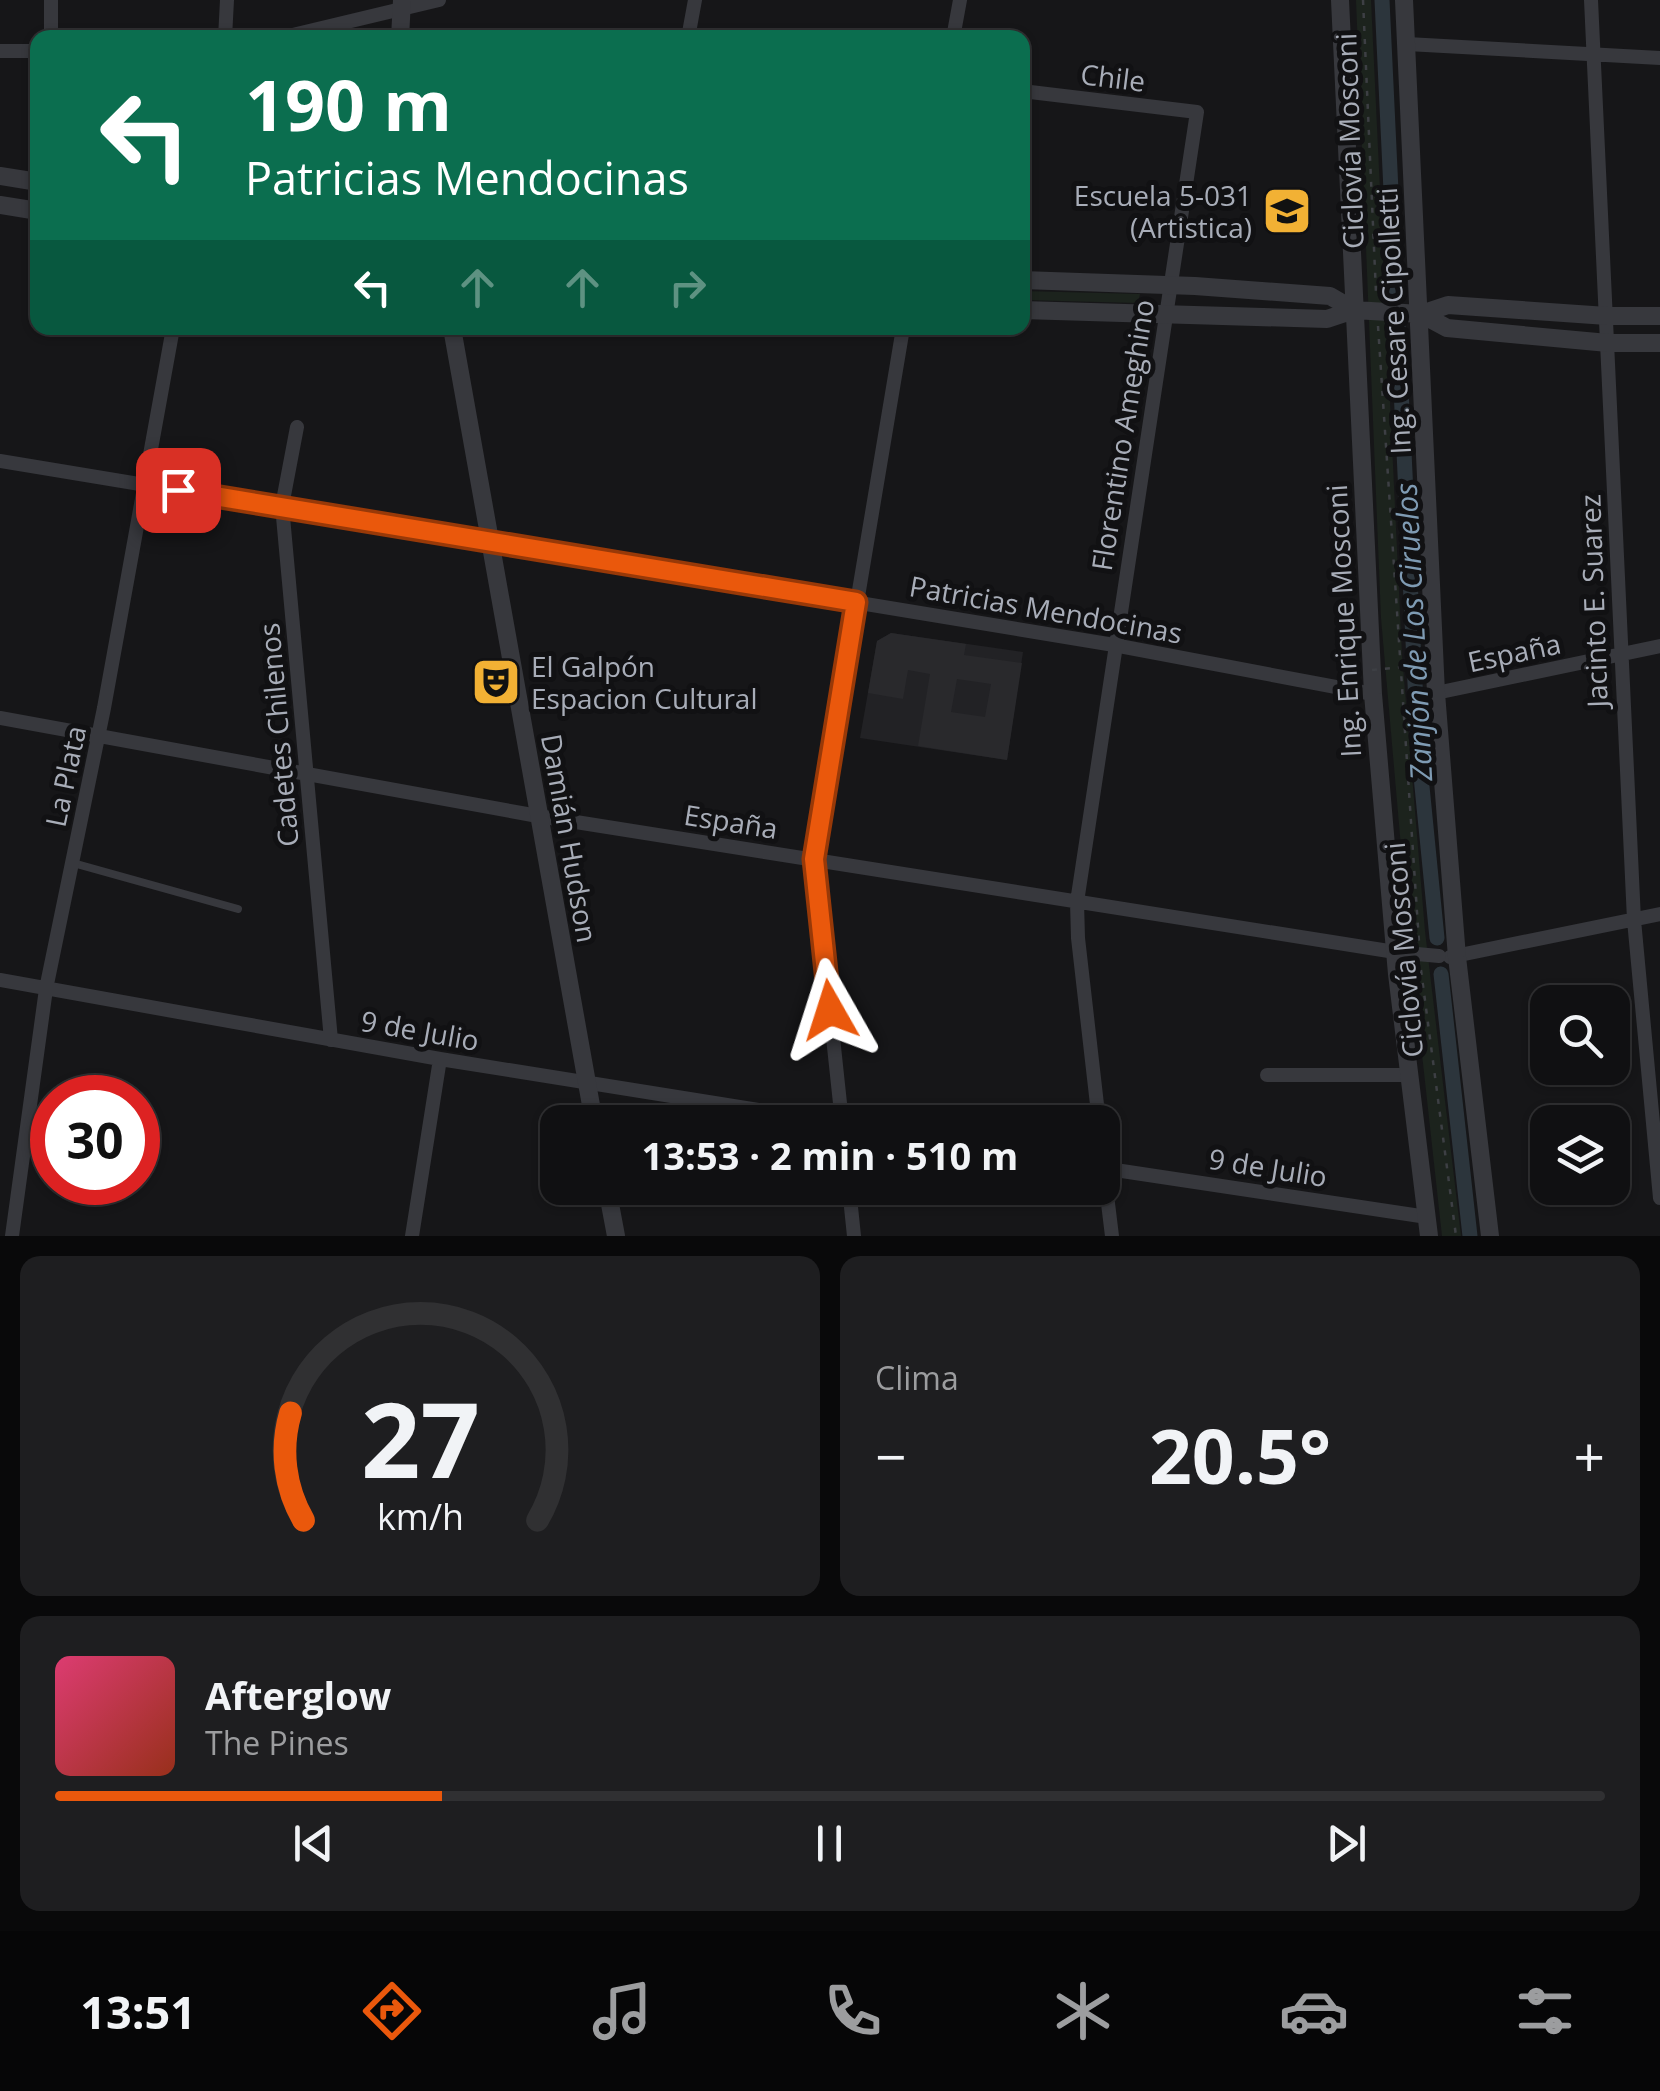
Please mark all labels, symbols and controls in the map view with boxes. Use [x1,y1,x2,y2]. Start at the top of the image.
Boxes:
street label: Ciclovía Mosconi [1326,33,1372,249]
street label: Chile [1079,54,1147,100]
text: 190 m [245,56,452,152]
icon: left [80,70,210,200]
text: Patricias Mendocinas [245,147,689,208]
place label: Escuela 5-031 (Artistica) [1074,176,1252,246]
school or university icon: Escuela 5-031 (Artistica) [1261,185,1313,237]
street label: Ing. Cesare Cipolletti [1367,187,1419,455]
icon: left [345,260,400,315]
icon: ahead [450,260,505,315]
icon: ahead [555,260,610,315]
icon: right [660,260,715,315]
street label: Florentino Ameghino [1082,297,1162,573]
pin [136,448,221,533]
icon: arrive [151,463,206,518]
water label: Zanjón de Los Ciruelos [1385,482,1441,783]
street label: Ing. Enrique Mosconi [1317,484,1369,758]
street label: Jacinto E. Suarez [1570,494,1616,711]
street label: Patricias Mendocinas [907,566,1185,652]
street label: Cadetes Chilenos [249,622,307,848]
street label: España [1464,624,1564,680]
place label: El Galpón Espacion Cultural [531,647,757,717]
theatre icon: El Galpón Espacion Cultural [470,656,522,708]
street label: La Plata [36,722,94,830]
street label: Damián Hudson [533,731,607,945]
street label: España [681,795,781,847]
street label: Ciclovía Mosconi [1375,841,1431,1059]
position arrow [778,958,882,1062]
map controls [1530,985,1630,1205]
button: search [1530,985,1630,1085]
street label: 9 de Julio [358,1001,482,1059]
speed limit sign: 30 [30,1075,160,1205]
button: layers [1530,1105,1630,1205]
text: 13:53 · 2 min · 510 m [642,1129,1018,1181]
street label: 9 de Julio [1206,1139,1330,1195]
text: Clima [875,1356,959,1399]
text: 27 [361,1367,479,1508]
text: 20.5° [1149,1404,1331,1506]
text: − [875,1418,906,1493]
text: + [1574,1418,1605,1493]
text: km/h [377,1492,463,1540]
text: Afterglow [205,1669,391,1721]
text: The Pines [205,1721,349,1764]
icon: previous [286,1816,341,1871]
icon: pause [802,1816,857,1871]
icon: next [1319,1816,1374,1871]
icon: directions [357,1976,427,2046]
icon: music [587,1976,657,2046]
icon: phone [818,1976,888,2046]
icon: climate [1048,1976,1118,2046]
icon: car [1279,1976,1349,2046]
icon: filters [1510,1976,1580,2046]
text: 13:51 [80,1981,196,2042]

